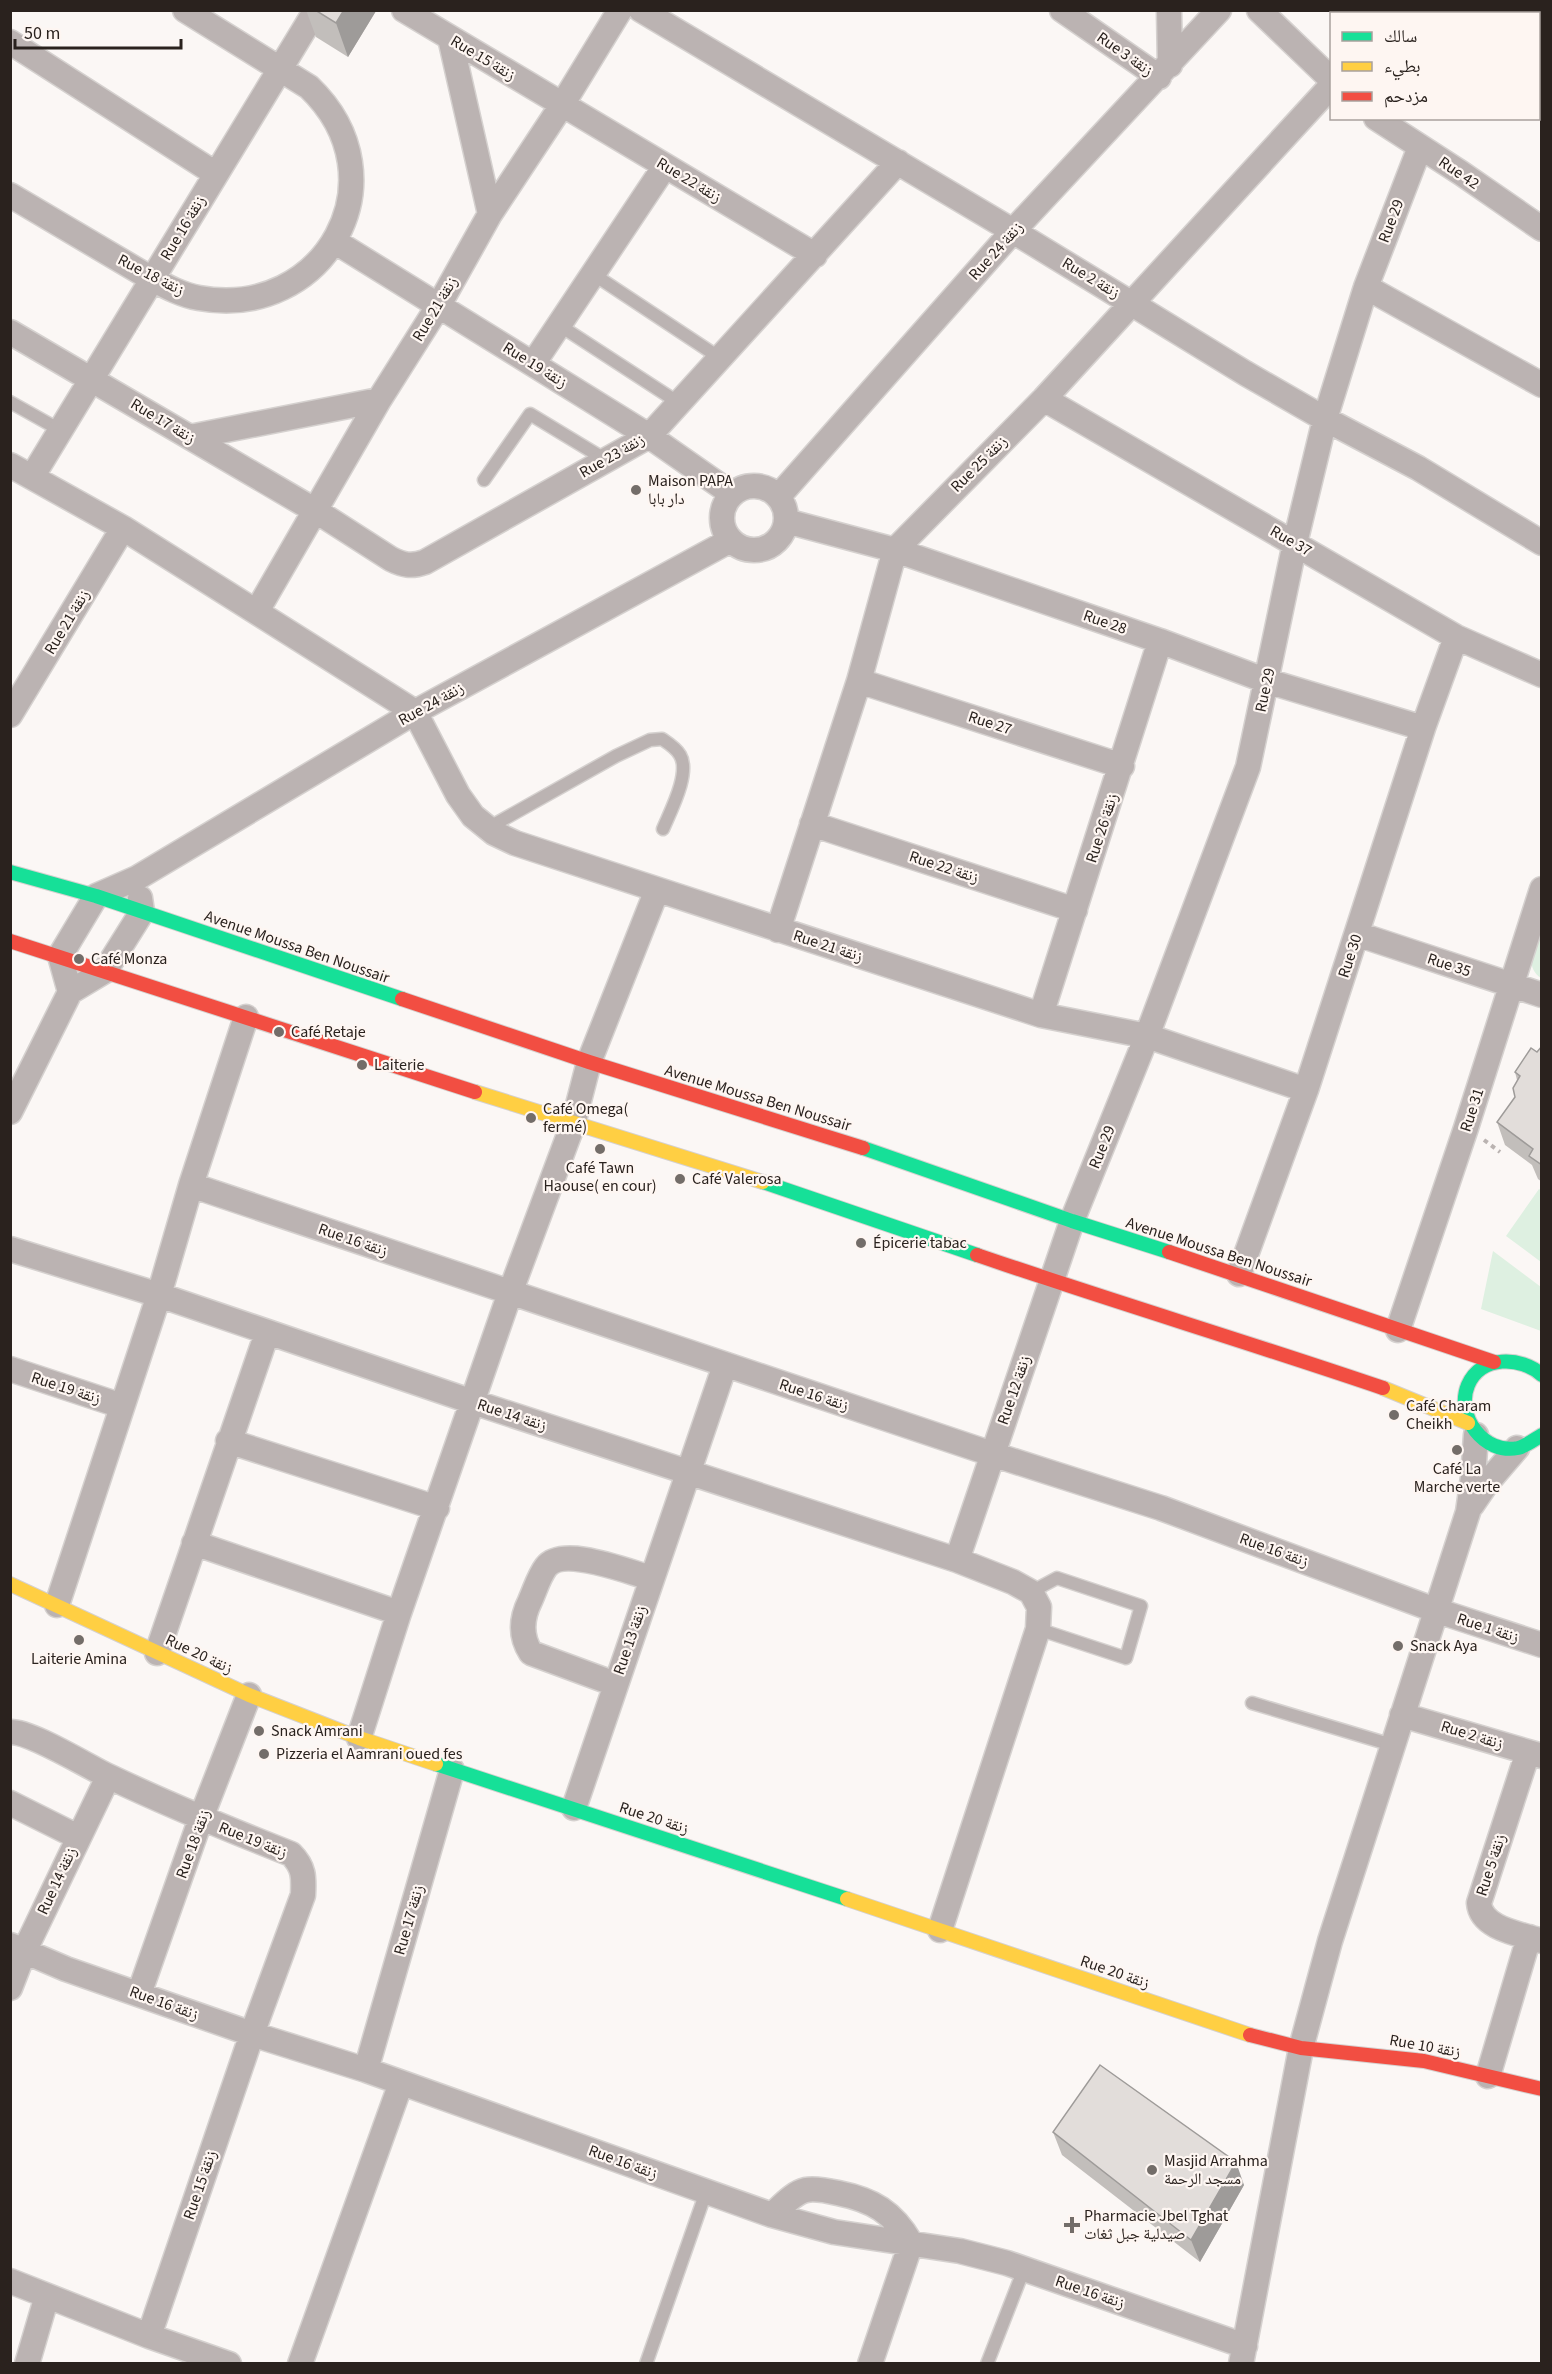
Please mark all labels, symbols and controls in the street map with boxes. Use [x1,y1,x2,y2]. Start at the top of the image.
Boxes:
scale bar [15,12,182,50]
legend [1330,12,1540,120]
text: 50 m [24,21,60,46]
text: سالك [1384,24,1417,49]
street label: Rue 3 زنقة [1092,27,1158,81]
street label: Rue 15 زنقة [446,30,520,86]
text: بطيء [1384,54,1421,81]
text: مزدحم [1384,84,1428,109]
street label: Rue 42 [1434,151,1484,195]
street label: Rue 22 زنقة [652,152,726,208]
street label: Rue 16 زنقة [155,191,211,265]
street label: Rue 29 [1373,196,1409,246]
street label: Rue 24 زنقة [964,217,1028,285]
street label: Rue 18 زنقة [114,249,188,301]
street label: Rue 2 زنقة [1058,252,1124,304]
street label: Rue 21 زنقة [407,272,463,346]
street label: Rue 19 زنقة [499,337,571,393]
street label: Rue 17 زنقة [126,393,200,449]
street label: Rue 23 زنقة [575,428,649,484]
street label: Rue 25 زنقة [946,431,1012,497]
place label: Maison PAPA دار بابا [648,470,733,510]
marker: Maison PAPA دار بابا [629,483,643,497]
street label: Rue 37 [1266,520,1316,562]
street label: Rue 21 زنقة [39,585,95,659]
street label: Rue 28 [1080,604,1130,640]
street label: Rue 29 [1250,666,1280,714]
street label: Rue 24 زنقة [394,677,468,731]
street label: Rue 27 [965,706,1015,740]
street label: Rue 26 زنقة [1080,790,1124,866]
street label: Rue 22 زنقة [906,845,982,889]
street label: Avenue Moussa Ben Noussair [202,905,393,989]
street label: Rue 21 زنقة [790,924,866,968]
street label: Rue 30 [1333,931,1367,981]
place label: Café Monza [91,948,167,970]
street label: Rue 35 [1424,948,1474,982]
marker: Café Monza [72,952,86,966]
place label: Café Retaje [291,1021,366,1043]
marker: Café Retaje [272,1025,286,1039]
place label: Laiterie [374,1054,424,1076]
marker: Laiterie [355,1058,369,1072]
street label: Avenue Moussa Ben Noussair [662,1059,854,1137]
street label: Rue 31 [1455,1085,1489,1135]
place label: Café Omega( fermé) [543,1098,628,1138]
marker: Café Omega( fermé) [524,1111,538,1125]
street label: Rue 29 [1083,1122,1121,1172]
marker: Café Tawn Haouse( en cour) [593,1142,607,1156]
place label: Café Tawn Haouse( en cour) [543,1157,657,1197]
place label: Café Valerosa [692,1168,782,1190]
marker: Café Valerosa [673,1172,687,1186]
street label: Avenue Moussa Ben Noussair [1123,1212,1315,1293]
street label: Rue 16 زنقة [315,1218,391,1262]
place label: Épicerie tabac [873,1232,967,1254]
marker: Épicerie tabac [854,1236,868,1250]
street label: Rue 12 زنقة [992,1352,1036,1428]
street label: Rue 19 زنقة [28,1366,104,1410]
street label: Rue 16 زنقة [776,1373,852,1417]
street label: Rue 14 زنقة [474,1393,550,1437]
place label: Café Charam Cheikh [1406,1395,1491,1435]
marker: Café Charam Cheikh [1387,1408,1401,1422]
marker: Café La Marche verte [1450,1443,1464,1457]
place label: Café La Marche verte [1414,1458,1500,1498]
street label: Rue 16 زنقة [1236,1527,1312,1573]
street label: Rue 13 زنقة [608,1602,652,1678]
street label: Rue 1 زنقة [1454,1608,1522,1648]
street label: Rue 20 زنقة [162,1629,236,1679]
marker: Laiterie Amina [72,1633,86,1647]
place label: Snack Aya [1410,1635,1478,1657]
marker: Snack Aya [1391,1639,1405,1653]
place label: Laiterie Amina [31,1648,127,1670]
street label: Rue 2 زنقة [1438,1715,1506,1755]
place label: Snack Amrani [271,1720,363,1742]
marker: Snack Amrani [252,1724,266,1738]
place label: Pizzeria el Aamrani oued fes [276,1743,463,1765]
marker: Pizzeria el Aamrani oued fes [257,1747,271,1761]
street label: Rue 20 زنقة [616,1796,692,1840]
street label: Rue 18 زنقة [170,1806,216,1882]
street label: Rue 19 زنقة [215,1816,291,1864]
street label: Rue 5 زنقة [1471,1831,1511,1899]
street label: Rue 14 زنقة [32,1844,82,1918]
street label: Rue 17 زنقة [388,1882,430,1958]
street label: Rue 20 زنقة [1077,1950,1153,1994]
street label: Rue 16 زنقة [126,1980,202,2026]
street label: Rue 10 زنقة [1388,2029,1462,2063]
street label: Rue 16 زنقة [585,2139,661,2185]
street label: Rue 15 زنقة [178,2147,222,2223]
place label: Masjid Arrahma مسجد الرحمة [1164,2150,1268,2190]
marker: Masjid Arrahma مسجد الرحمة [1145,2163,1159,2177]
place label: Pharmacie Jbel Tghat صيدلية جبل ثغات [1084,2205,1229,2245]
marker: Pharmacie Jbel Tghat صيدلية جبل ثغات [1065,2218,1079,2232]
street label: Rue 16 زنقة [1052,2270,1128,2314]

